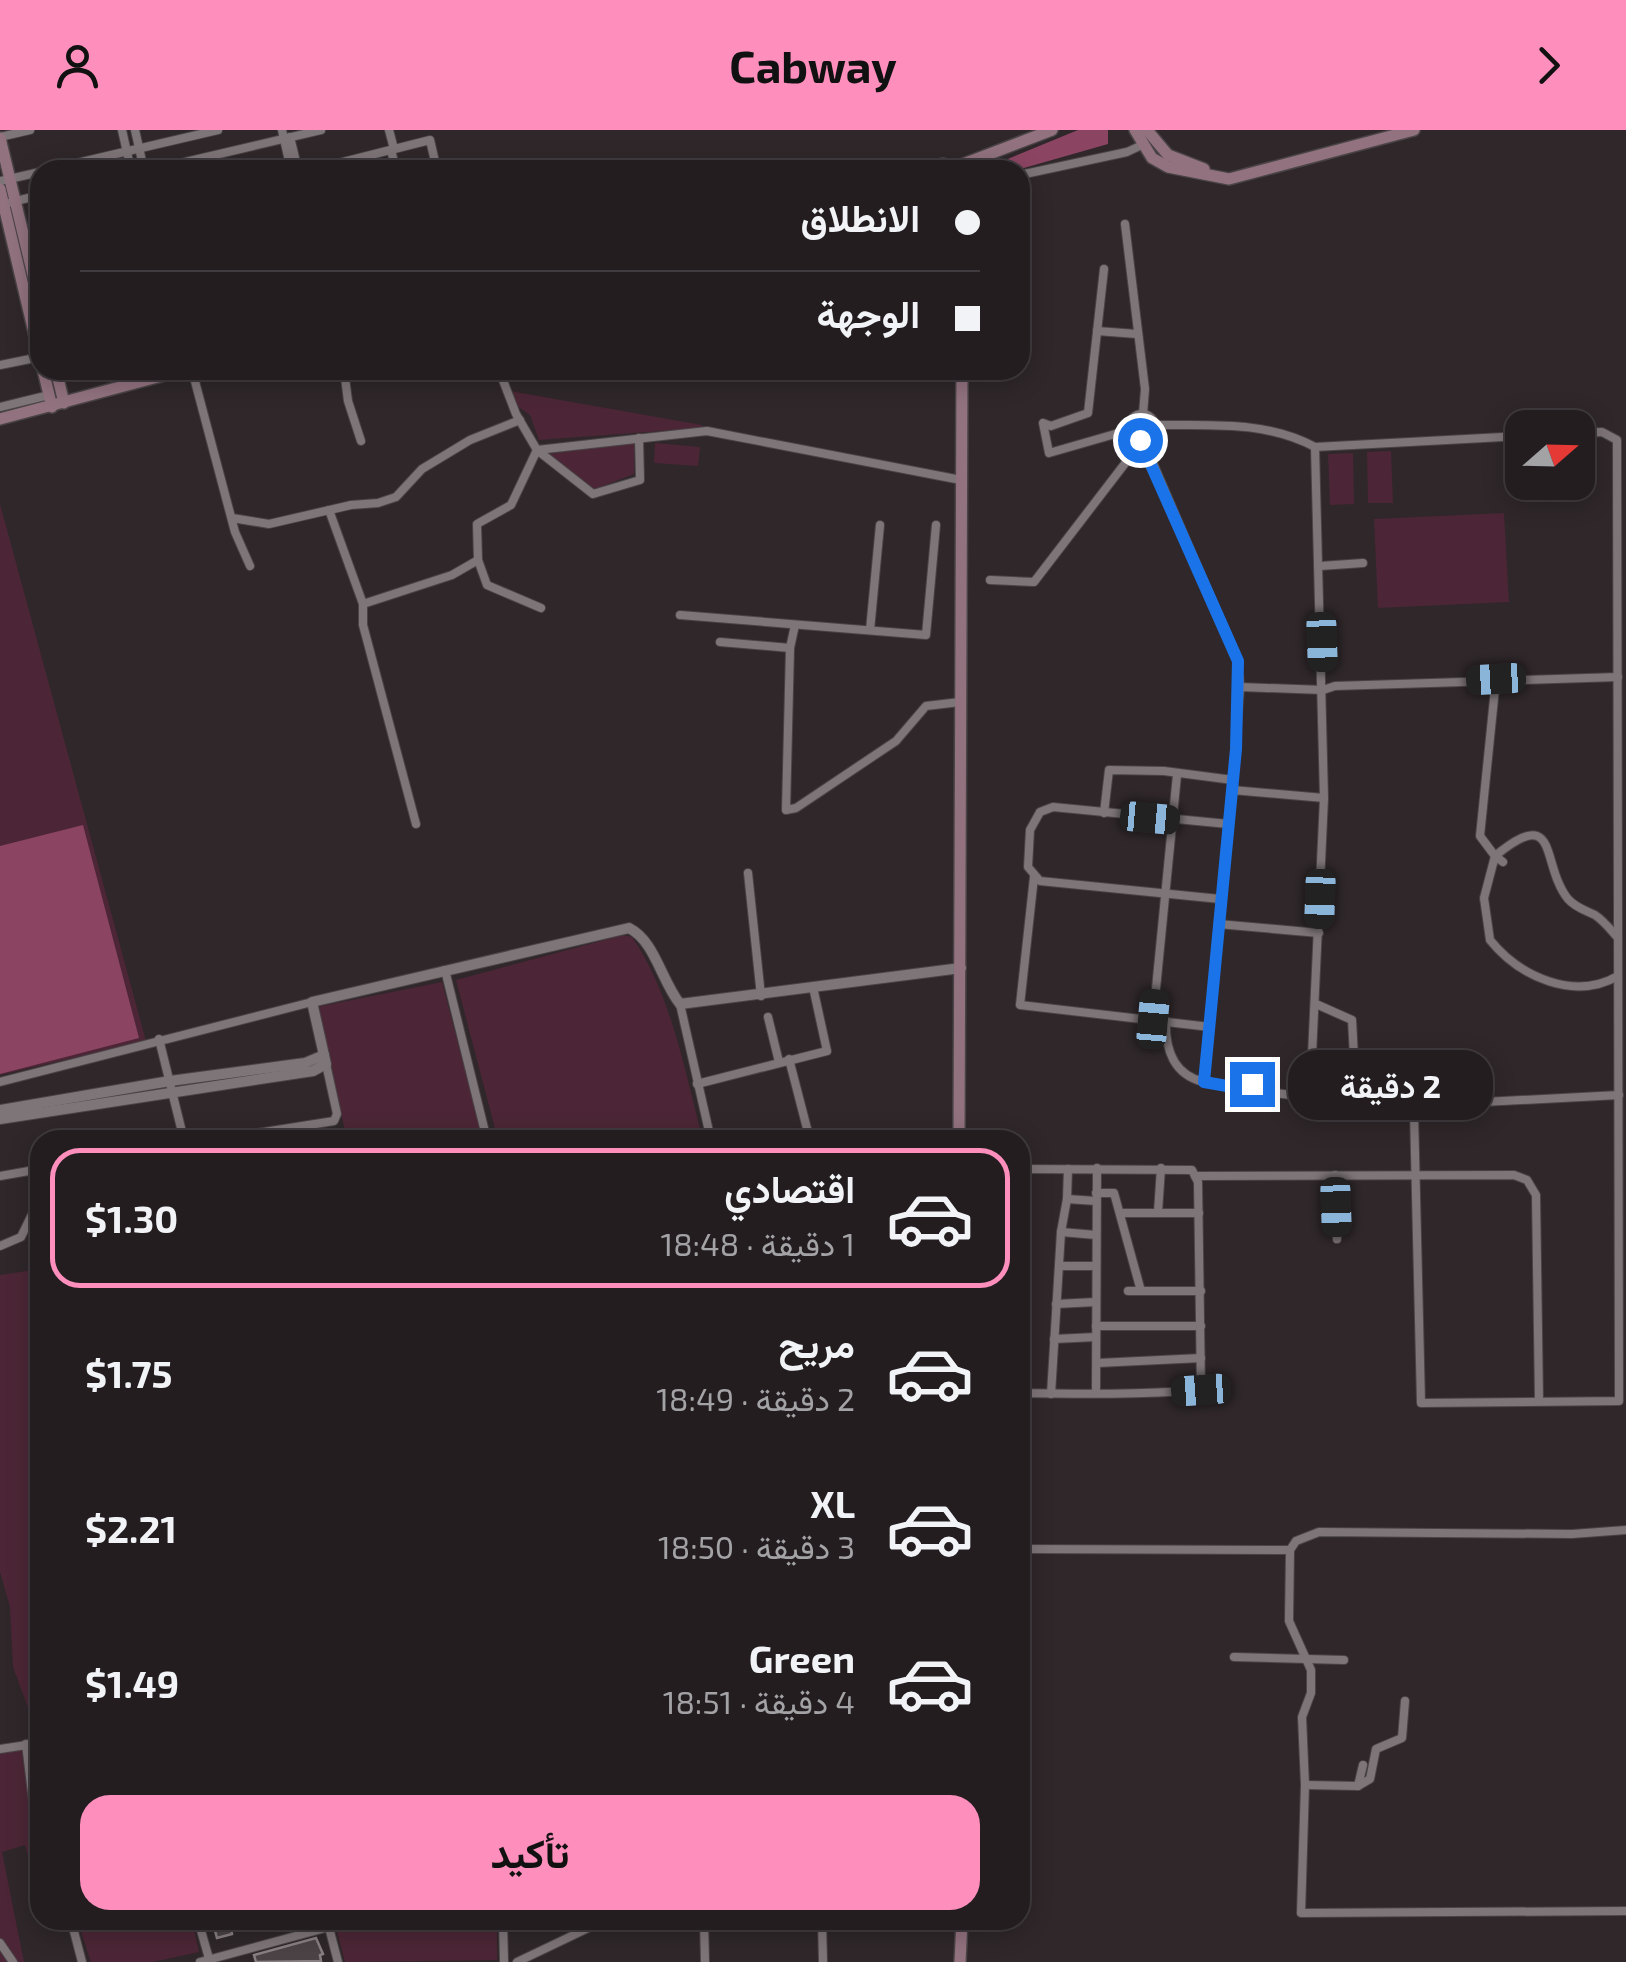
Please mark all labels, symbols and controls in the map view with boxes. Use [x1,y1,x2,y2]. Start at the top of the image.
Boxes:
icon: person [50,38,105,93]
text: Cabway [729,38,897,92]
icon: forward [1521,38,1576,93]
text: الانطلاق [801,194,920,240]
text: الوجهة [817,290,920,336]
north arrow [1505,410,1595,500]
map controls [1505,410,1595,500]
route start [1118,418,1163,463]
car [1306,611,1338,673]
car [1465,662,1527,696]
car [1119,800,1181,836]
car [1304,868,1336,930]
car [1135,988,1171,1050]
callout: 2 دقيقة [1287,1049,1492,1119]
route end [1230,1062,1275,1107]
text: 2 دقيقة [1340,1066,1441,1104]
text: اقتصادي [724,1165,855,1211]
icon: car [885,1173,975,1263]
car [1320,1176,1352,1238]
text: $1.30 [85,1195,178,1241]
text: 1 دقيقة · 18:48 [660,1224,855,1262]
text: مريح [779,1320,855,1366]
icon: car [885,1328,975,1418]
text: $1.75 [85,1350,173,1396]
car [1170,1373,1232,1407]
text: 2 دقيقة · 18:49 [656,1379,855,1417]
text: XL [810,1480,855,1526]
icon: car [885,1483,975,1573]
text: $2.21 [85,1505,177,1551]
text: 3 دقيقة · 18:50 [658,1527,855,1565]
text: Green [749,1635,855,1681]
icon: car [885,1638,975,1728]
text: $1.49 [85,1660,179,1706]
text: 4 دقيقة · 18:51 [663,1682,855,1720]
button: تأكيد [80,1795,980,1910]

